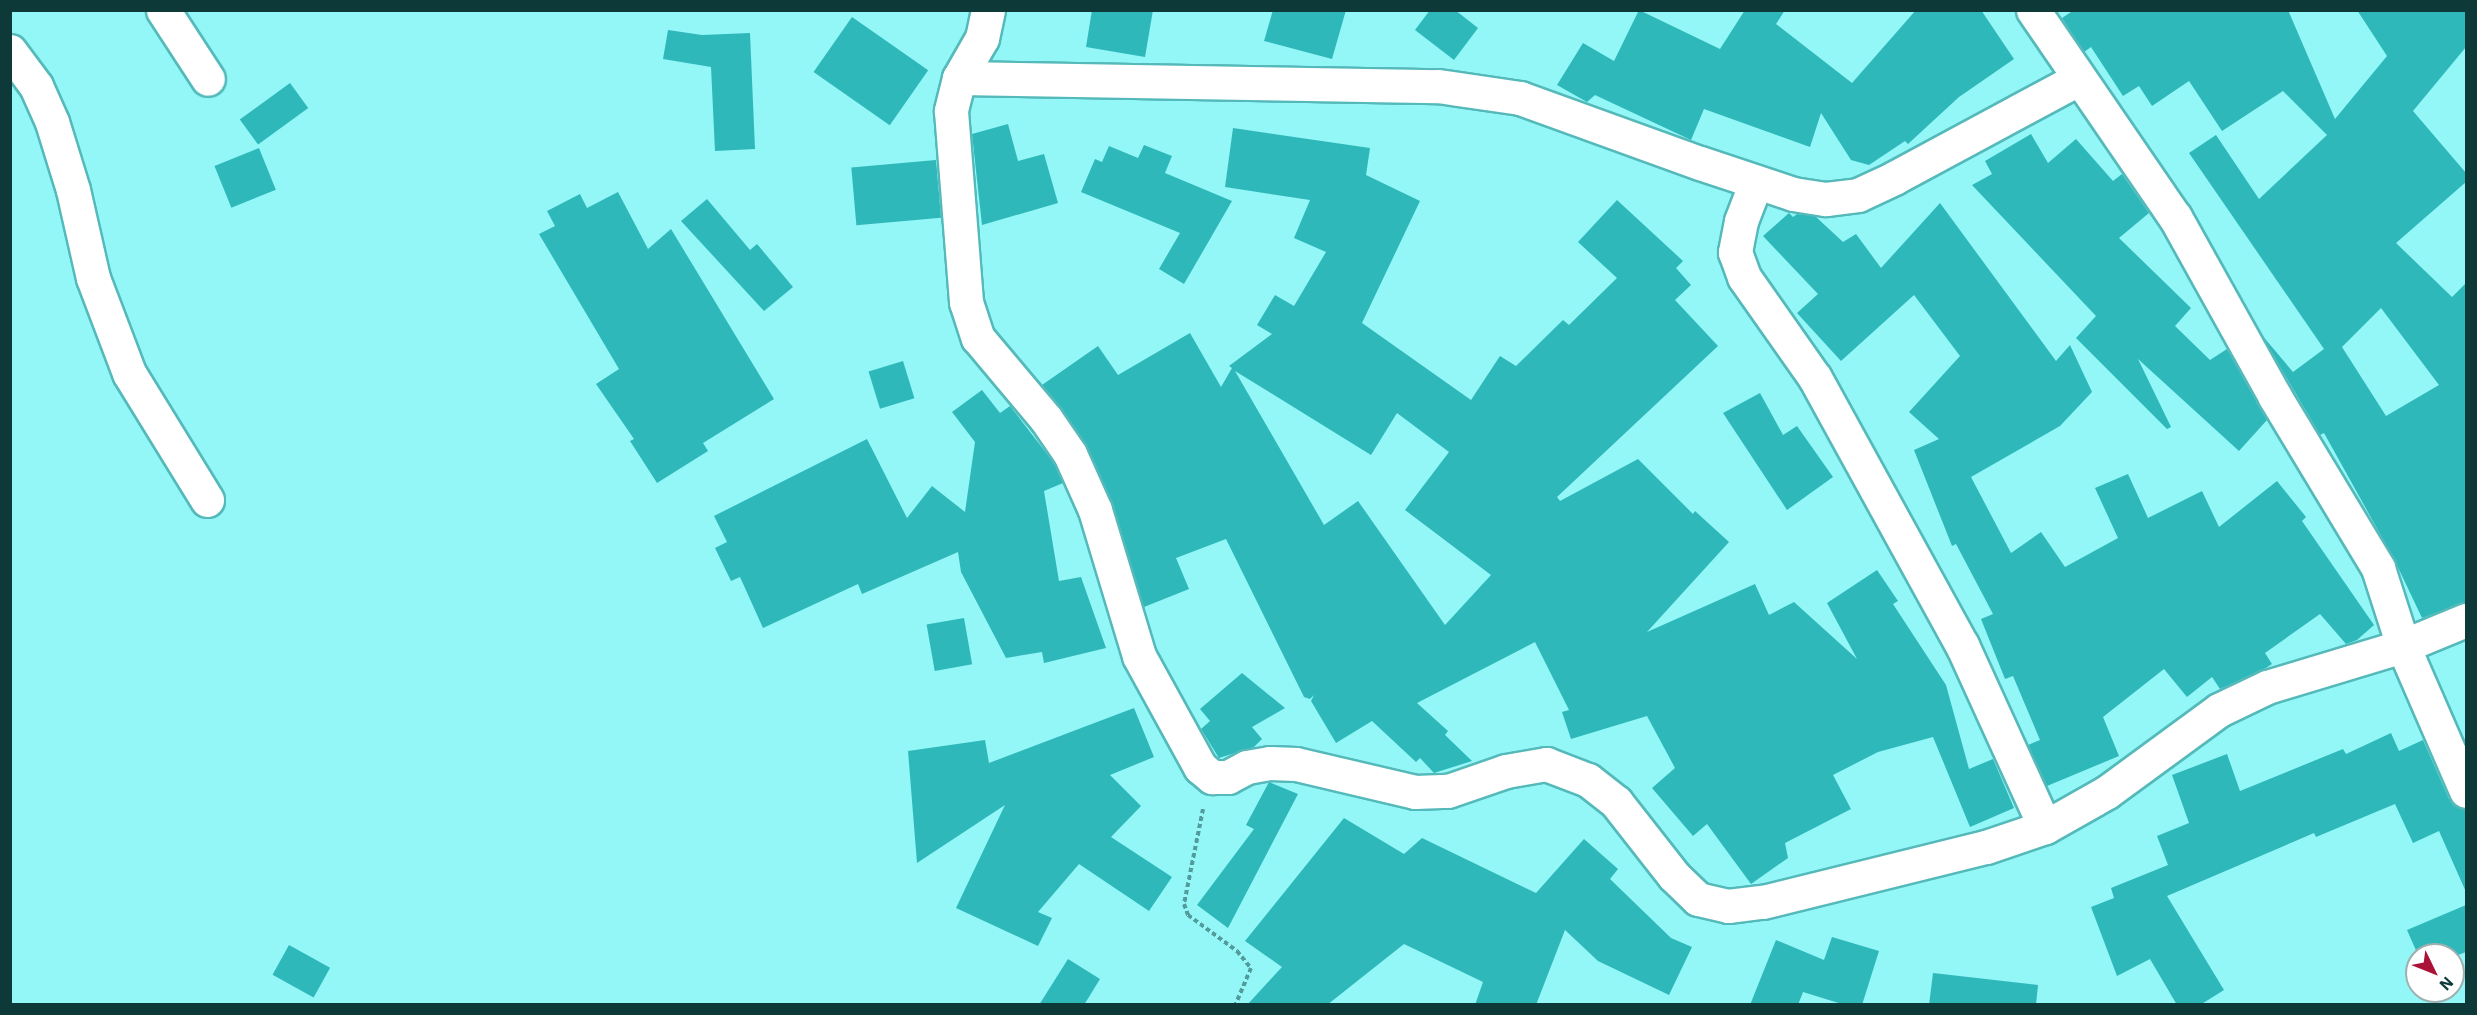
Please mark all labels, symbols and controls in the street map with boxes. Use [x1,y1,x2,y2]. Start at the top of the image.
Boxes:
north arrow [2405,943,2465,1003]
text: N [2435,973,2458,995]

